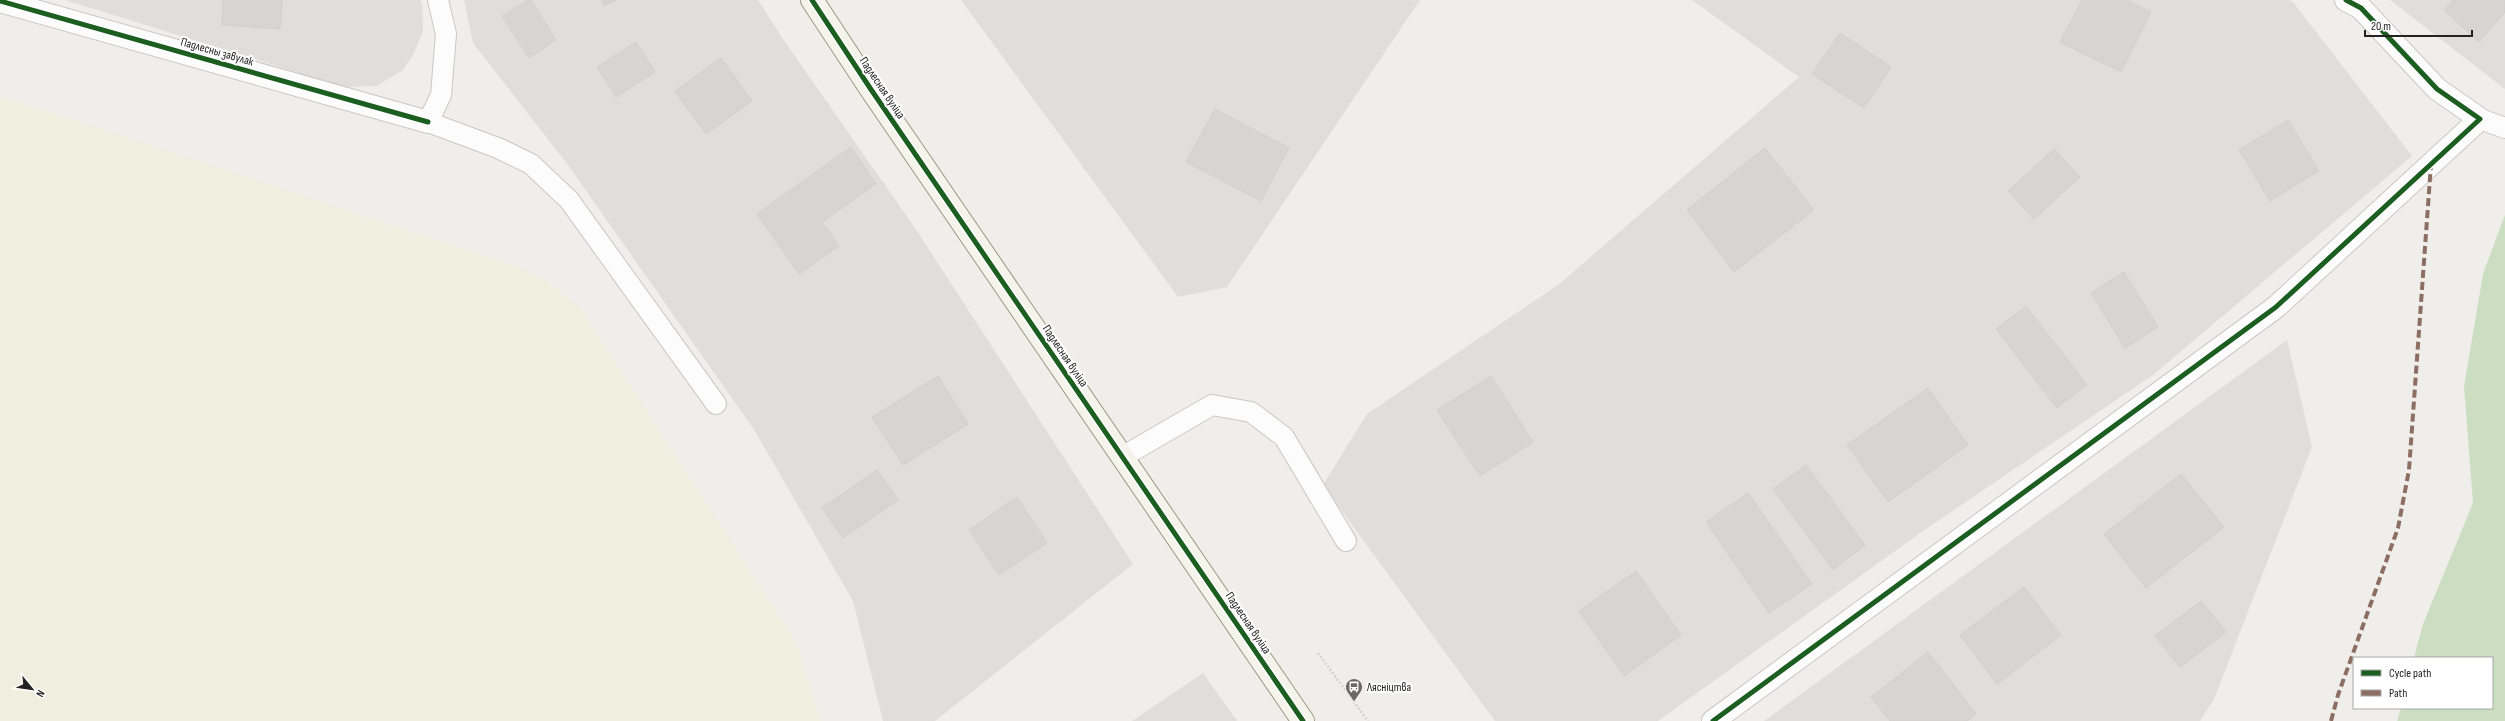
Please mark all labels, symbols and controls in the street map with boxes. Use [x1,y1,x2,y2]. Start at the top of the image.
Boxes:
scale bar [2365,12,2472,38]
text: 20 m [2371,19,2391,34]
street label: Падлесны завулак [179,34,256,70]
street label: Падлесная вуліца [856,54,908,122]
street label: Падлесная вуліца [1039,322,1091,390]
street label: Падлесная вуліца [1222,589,1274,657]
legend [2353,657,2493,709]
text: Cycle path [2389,666,2431,681]
north arrow [12,669,52,709]
bus stop icon: Лясніцтва [1344,677,1364,702]
place label: Лясніцтва [1366,680,1411,695]
text: Path [2389,686,2407,701]
text: N [33,688,47,699]

